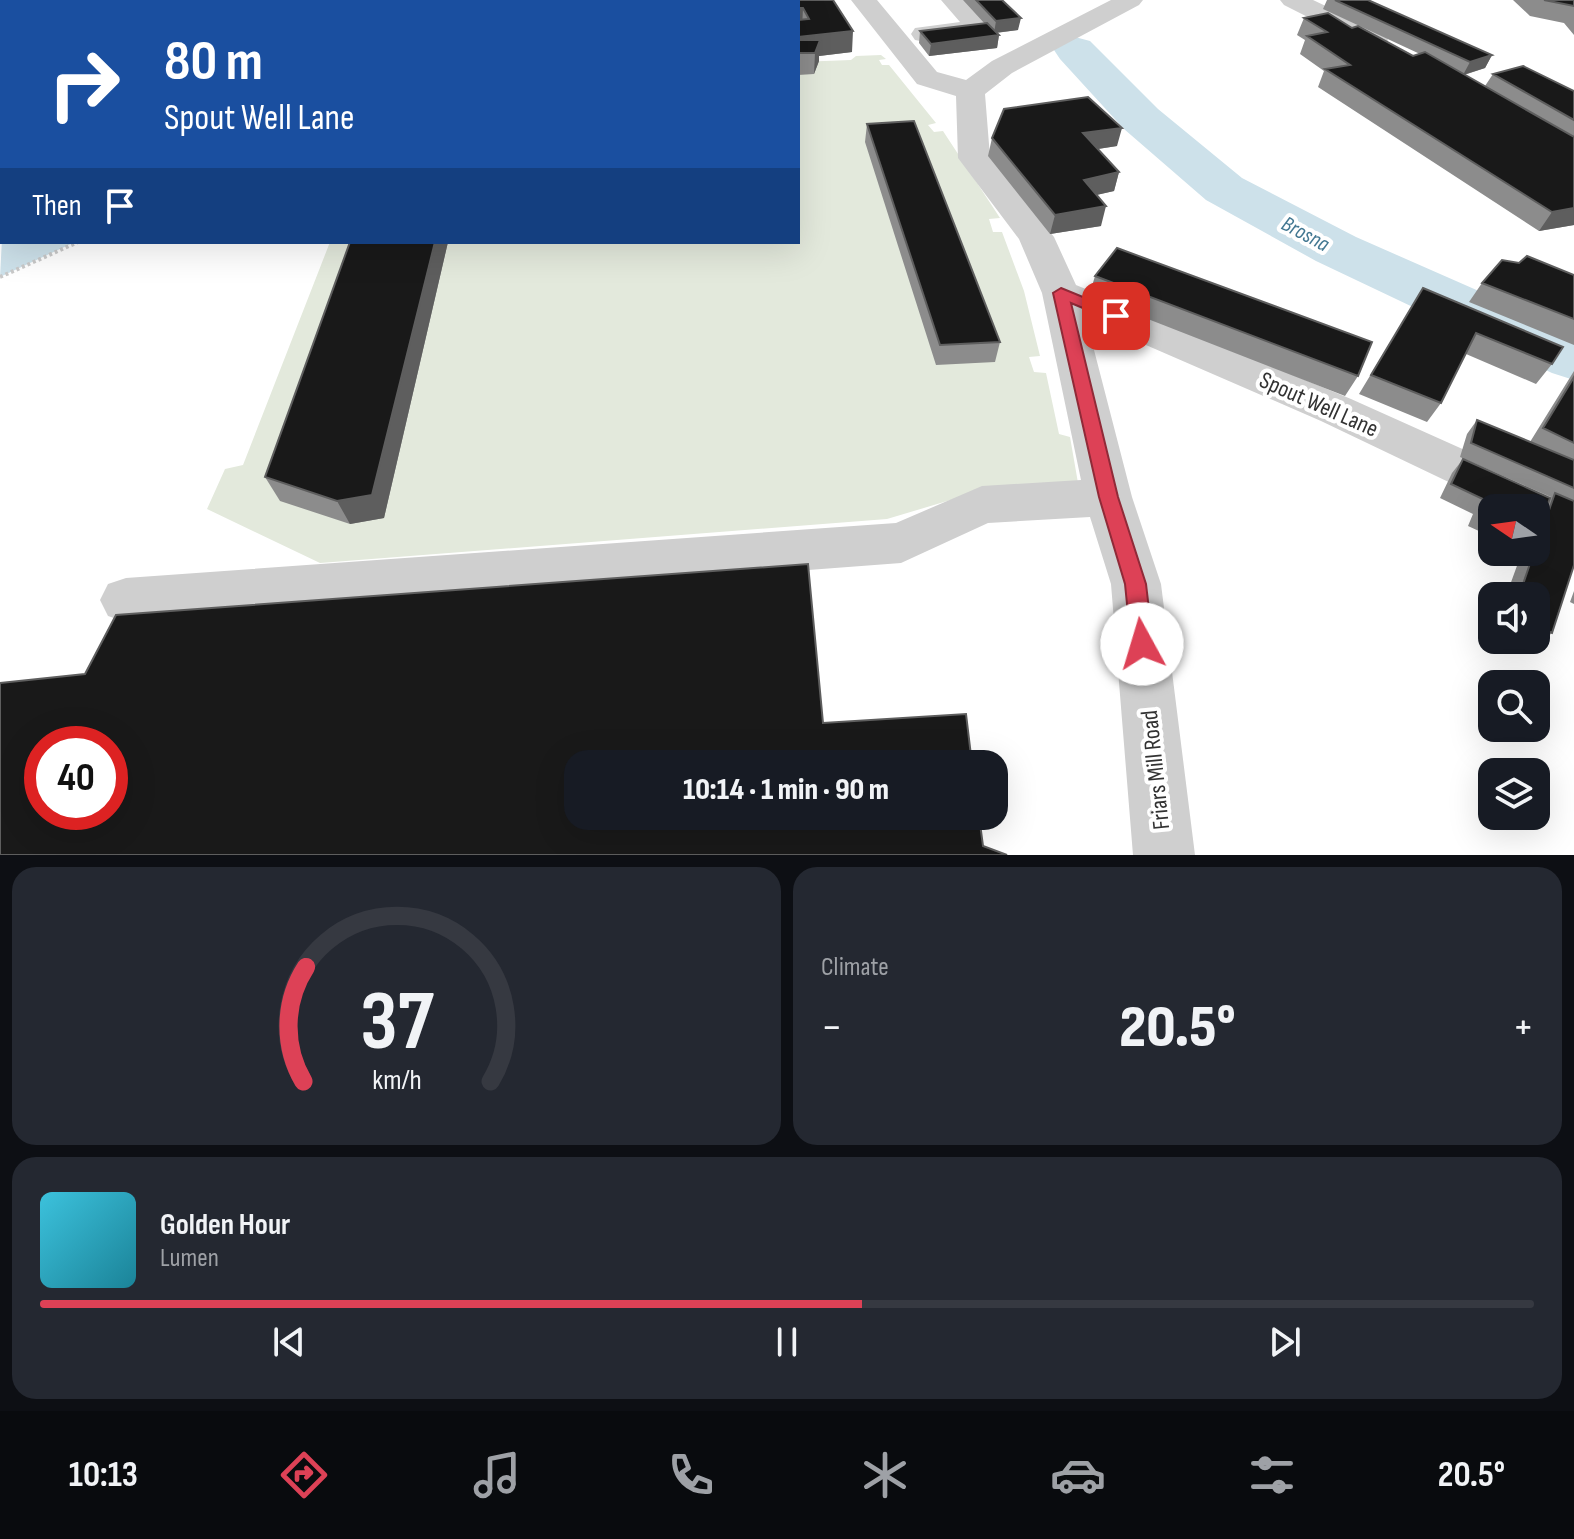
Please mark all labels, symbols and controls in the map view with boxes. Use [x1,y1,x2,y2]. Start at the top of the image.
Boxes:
text: 80 m [164,29,263,96]
icon: right [32,32,136,136]
text: Spout Well Lane [164,97,354,140]
icon: arrive [98,184,142,228]
text: Then [32,188,82,224]
water label: Brosna [1277,211,1334,258]
pin [1082,282,1150,350]
icon: arrive [1094,294,1138,338]
street label: Spout Well Lane [1255,365,1383,444]
north arrow [1478,494,1550,566]
map controls [1478,494,1550,830]
button: sound [1478,582,1550,654]
position arrow [1100,602,1184,686]
button: search [1478,670,1550,742]
street label: Friars Mill Road [1135,709,1176,831]
speed limit sign: 40 [24,726,128,830]
button: layers [1478,758,1550,830]
text: 10:14 · 1 min · 90 m [683,772,889,808]
text: Climate [821,952,889,983]
text: 37 [360,973,434,1073]
text: 20.5° [1119,992,1236,1064]
text: − [821,1001,843,1054]
text: + [1512,1001,1534,1054]
text: km/h [372,1063,421,1098]
text: Golden Hour [160,1207,290,1243]
text: Lumen [160,1243,219,1274]
icon: previous [267,1320,311,1364]
icon: pause [765,1320,809,1364]
icon: next [1263,1320,1307,1364]
icon: directions [276,1447,332,1503]
icon: music [469,1447,525,1503]
icon: phone [663,1447,719,1503]
icon: climate [857,1447,913,1503]
icon: car [1050,1447,1106,1503]
icon: filters [1244,1447,1300,1503]
text: 10:13 [69,1454,138,1497]
text: 20.5° [1438,1454,1505,1497]

